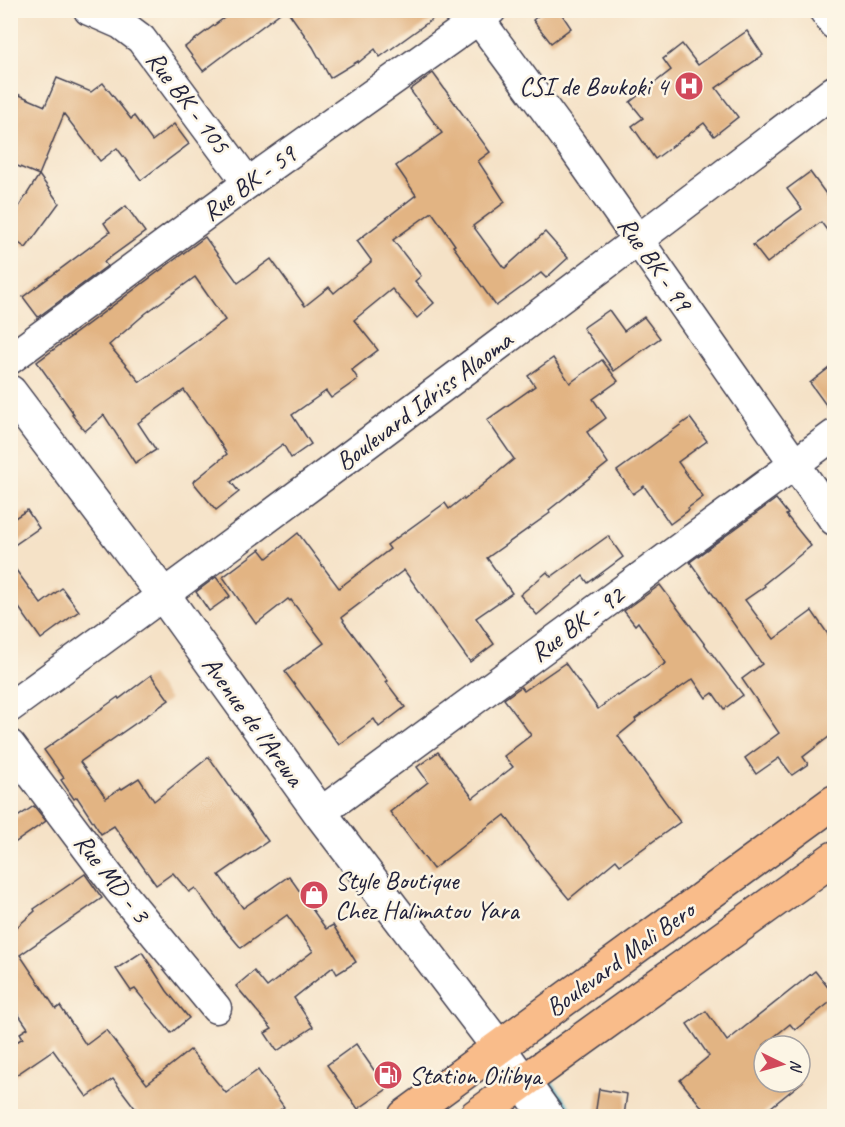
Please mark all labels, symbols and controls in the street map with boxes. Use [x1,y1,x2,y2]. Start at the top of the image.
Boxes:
street label: Rue BK - 105 [139,44,238,161]
place label: CSI de Boukoki 4 [519,70,670,103]
hospital icon: CSI de Boukoki 4 [673,70,705,102]
street label: Rue BK - 59 [196,137,304,228]
street label: Rue BK - 99 [610,210,701,320]
street label: Boulevard Idriss Alaoma [329,323,520,478]
street label: Rue BK - 92 [524,578,632,669]
street label: Avenue de l'Arewa [195,649,312,794]
street label: Rue MD - 3 [67,827,158,931]
place label: Style Boutique Chez Halimatou Yara [335,864,520,927]
shop icon: Style Boutique Chez Halimatou Yara [298,879,330,911]
street label: Boulevard Mali Bero [539,892,703,1024]
north arrow [752,1034,812,1094]
fuel station icon: Station Oilibya [372,1059,404,1091]
place label: Station Oilibya [409,1059,543,1092]
text: N [785,1059,806,1074]

